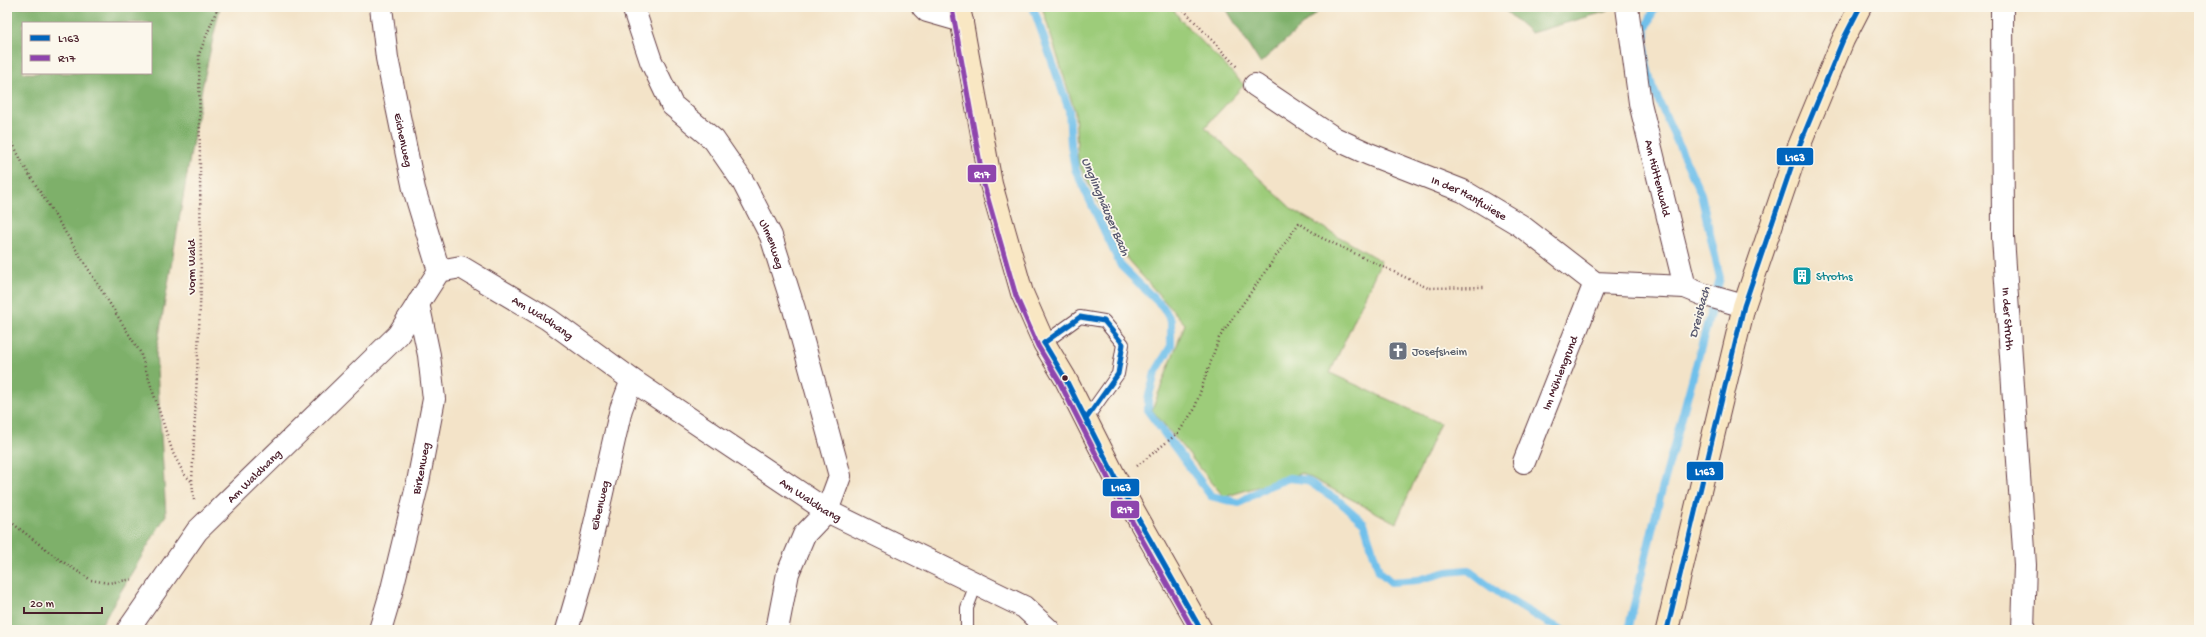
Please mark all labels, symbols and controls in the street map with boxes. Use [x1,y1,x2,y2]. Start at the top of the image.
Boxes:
legend [22,22,152,74]
text: L163 [58,33,80,47]
text: R17 [58,53,76,67]
street label: Eichenweg [390,112,414,169]
street label: Am Hüttenwald [1640,139,1673,219]
line badge: L163 [1776,147,1814,166]
text: L163 [1785,153,1805,165]
water label: Unglinghäuser Bach [1077,156,1133,259]
line badge: R17 [967,164,997,183]
text: R17 [973,170,991,182]
street label: In der Hanfwiese [1429,174,1509,225]
street label: Ulmenweg [755,217,786,271]
street label: Vorm Wald [186,239,200,296]
building icon: Stroths [1791,265,1813,287]
place label: Stroths [1816,271,1853,285]
water label: Dreisbach [1686,284,1715,340]
street label: In der Struth [1997,287,2016,352]
street label: Am Waldhang [509,294,576,344]
street label: Im Mühlengrund [1540,333,1583,413]
church icon: Josefsheim [1387,340,1409,362]
place label: Josefsheim [1412,346,1468,360]
unlabelled marker [1060,373,1070,383]
street label: Birkenweg [410,441,435,497]
street label: Am Waldhang [225,447,285,507]
line badge: L163 [1686,461,1724,481]
text: L163 [1695,467,1715,479]
street label: Am Waldhang [776,476,843,526]
line badge: L163 [1102,478,1140,497]
street label: Eibenweg [589,479,614,532]
text: L163 [1111,483,1131,495]
line badge: R17 [1110,500,1140,519]
text: R17 [1116,505,1134,517]
scale bar [24,589,102,615]
text: 20 m [30,598,55,612]

